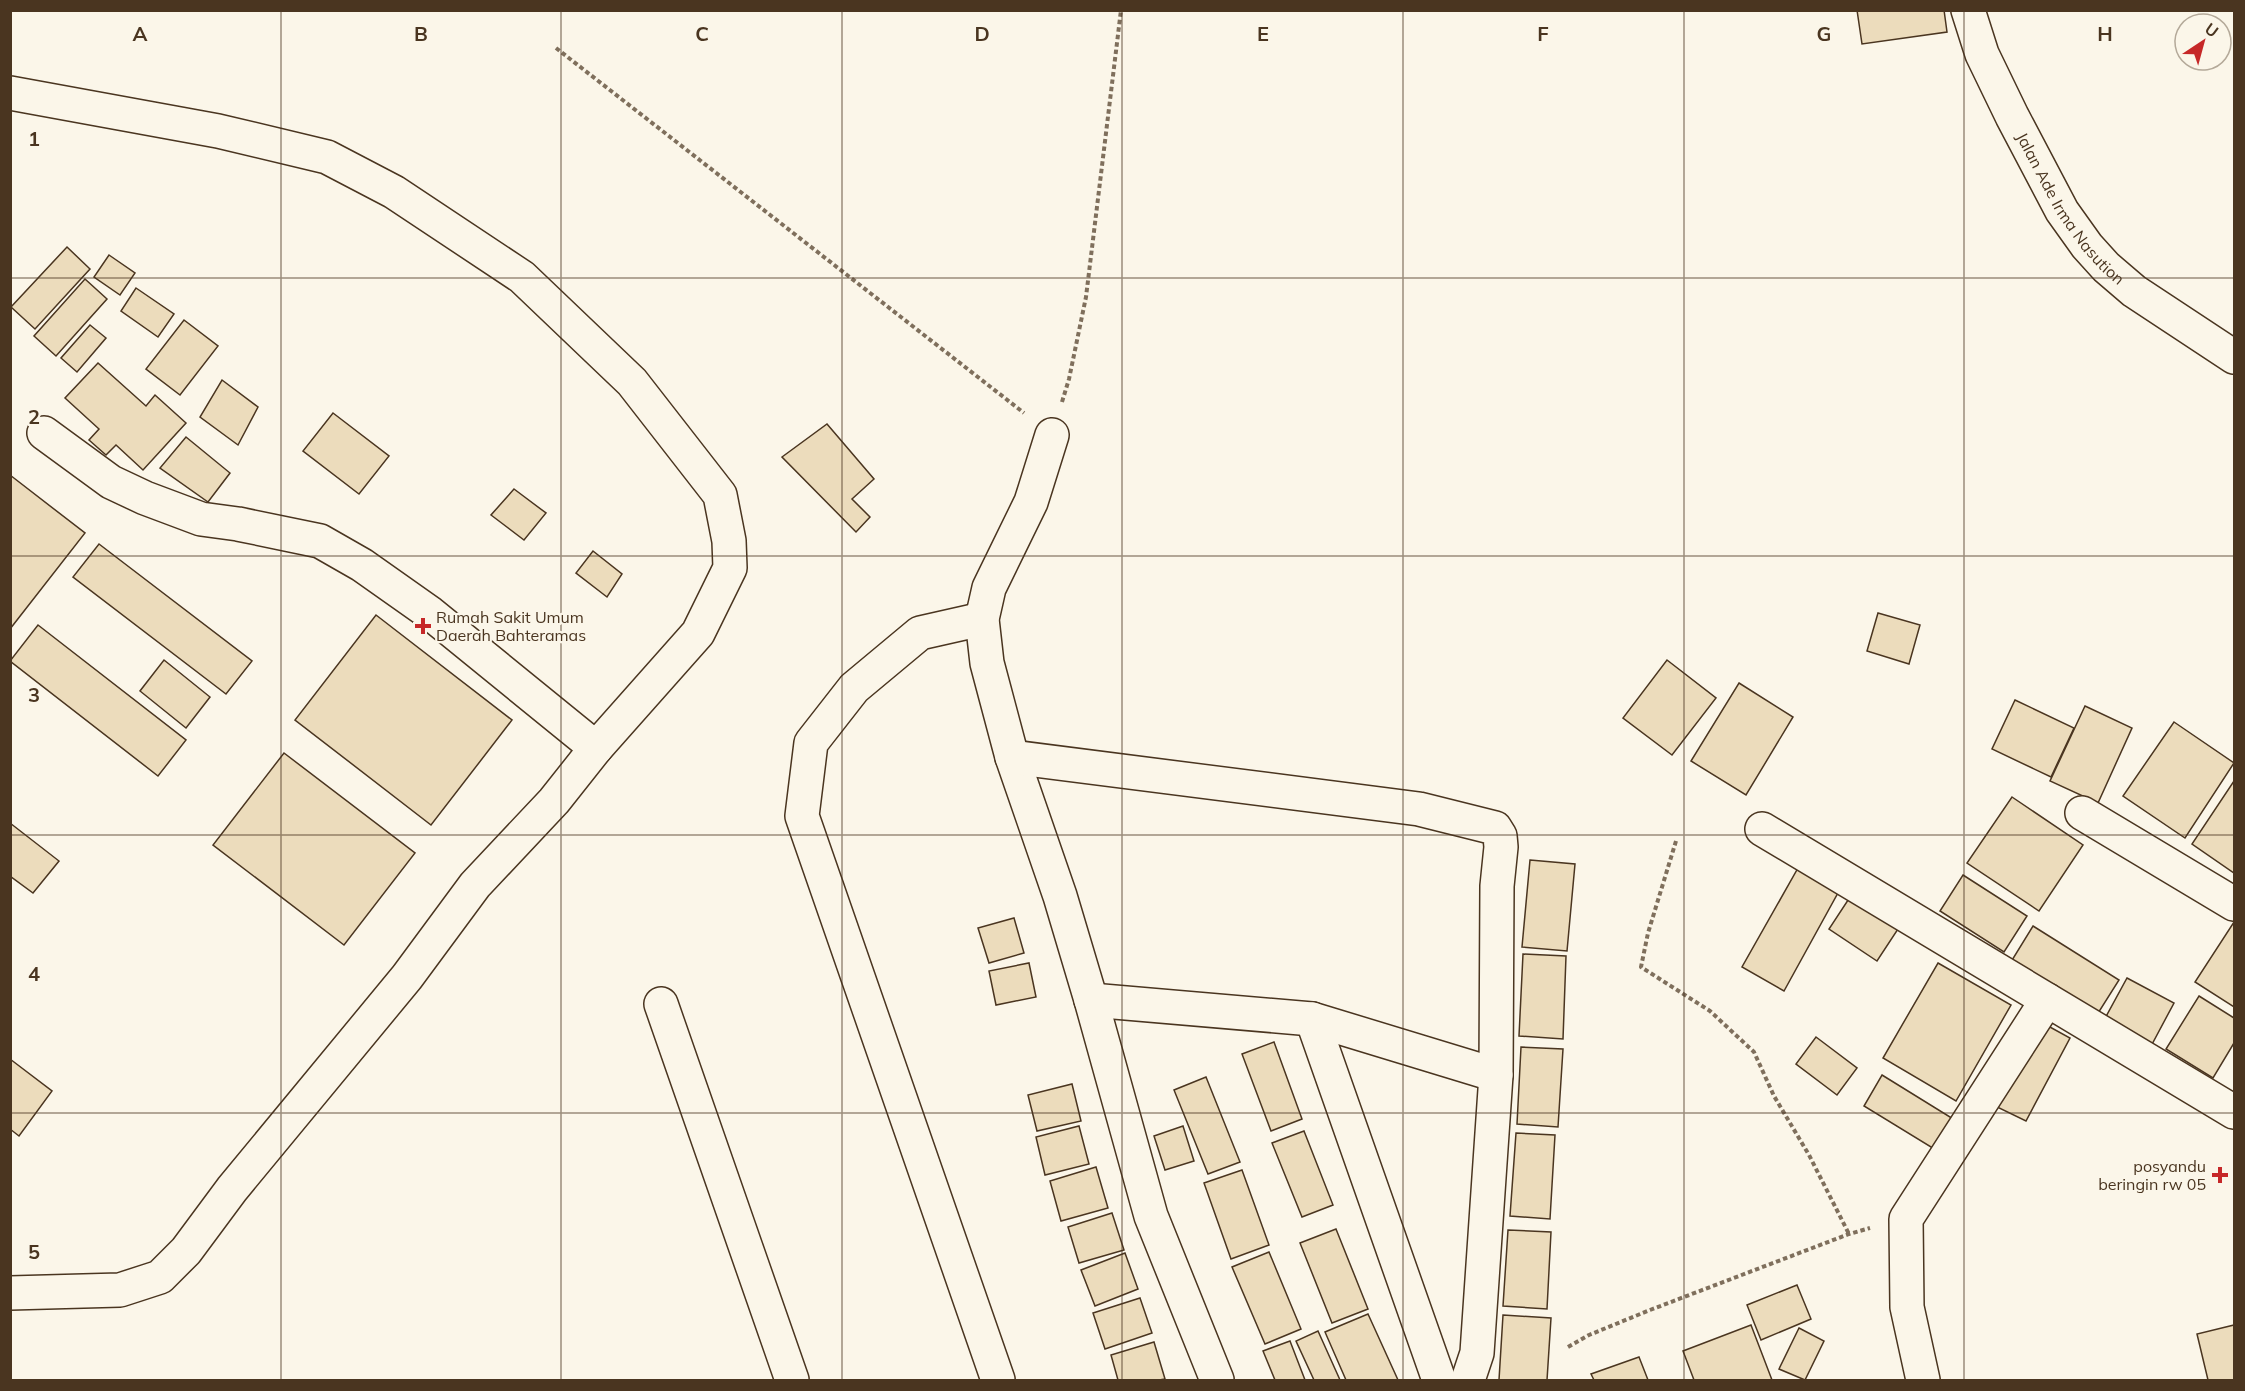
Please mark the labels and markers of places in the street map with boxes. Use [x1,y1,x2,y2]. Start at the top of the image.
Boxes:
place label: Rumah Sakit Umum Daerah Bahteramas [436,607,586,645]
marker: Rumah Sakit Umum Daerah Bahteramas [414,617,432,635]
place label: posyandu beringin rw 05 [2098,1156,2206,1194]
marker: posyandu beringin rw 05 [2211,1166,2229,1184]

